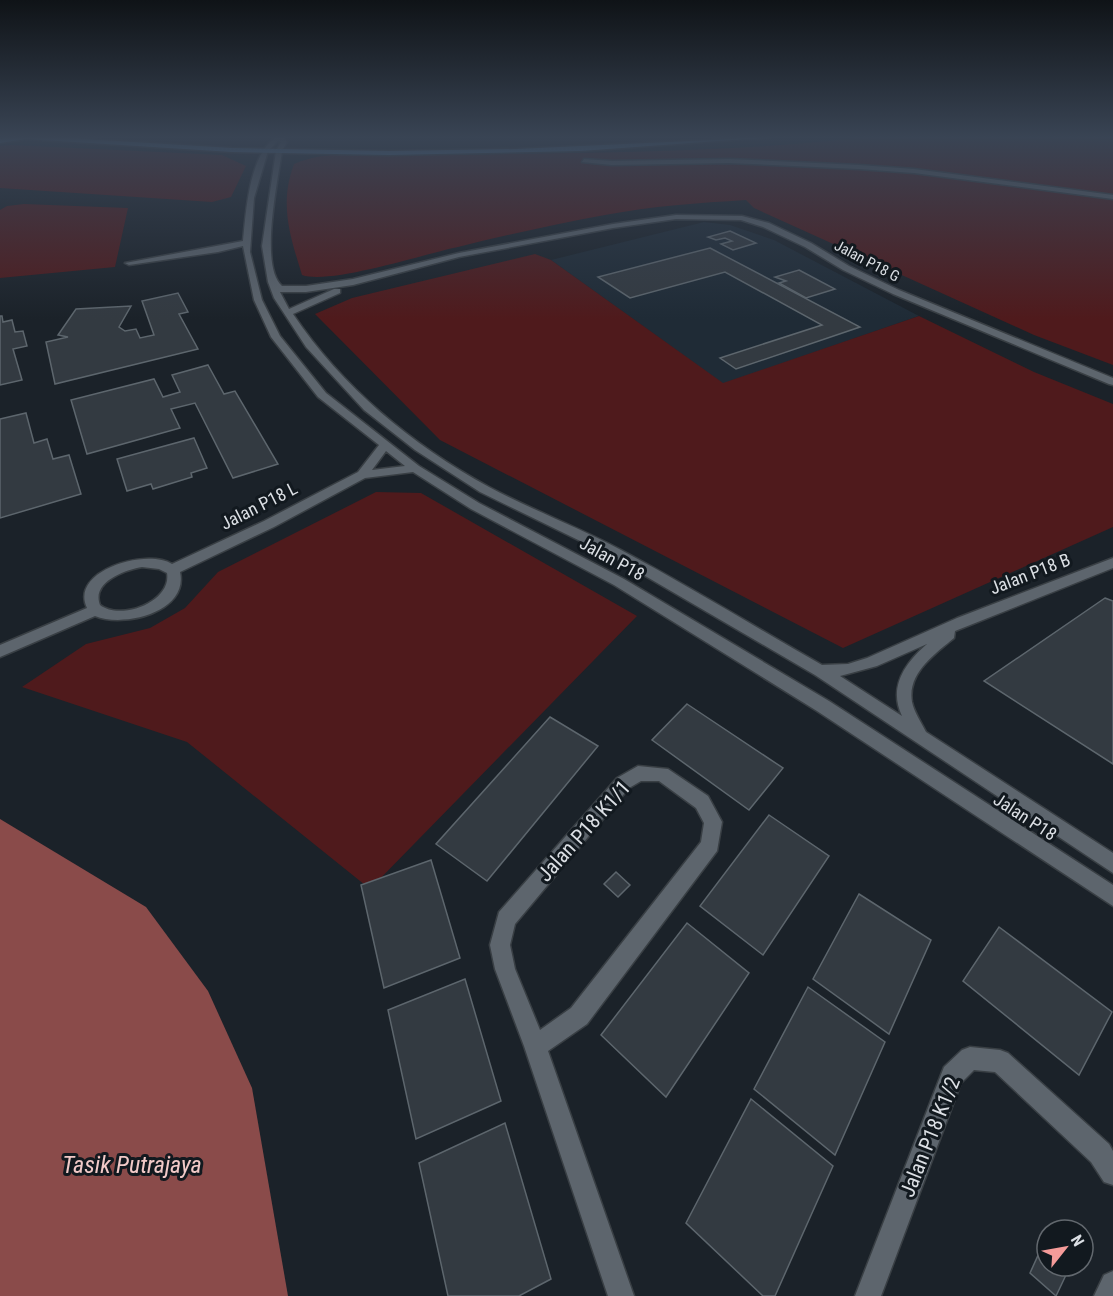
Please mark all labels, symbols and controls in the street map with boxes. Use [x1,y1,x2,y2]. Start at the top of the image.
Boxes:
street label: Jalan P18 G [831,236,903,286]
street label: Jalan P18 L [217,477,301,534]
street label: Jalan P18 [576,532,648,585]
street label: Jalan P18 B [987,549,1073,599]
street label: Jalan P18 K1/1 [533,776,635,886]
street label: Jalan P18 [990,789,1061,845]
street label: Jalan P18 K1/2 [895,1074,965,1200]
water label: Tasik Putrajaya [62,1151,202,1179]
north arrow [1035,1218,1095,1278]
text: N [1067,1231,1088,1250]

